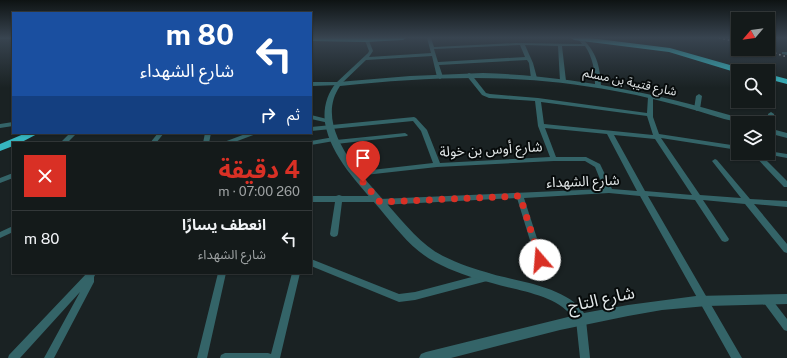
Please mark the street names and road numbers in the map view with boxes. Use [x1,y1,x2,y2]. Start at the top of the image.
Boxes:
street label: شارع قتيبة بن مسلم [582,65,678,101]
street label: شارع أوس بن خولة [439,138,543,163]
street label: شارع الشهداء [546,172,620,193]
street label: شارع التاج [566,282,637,319]

